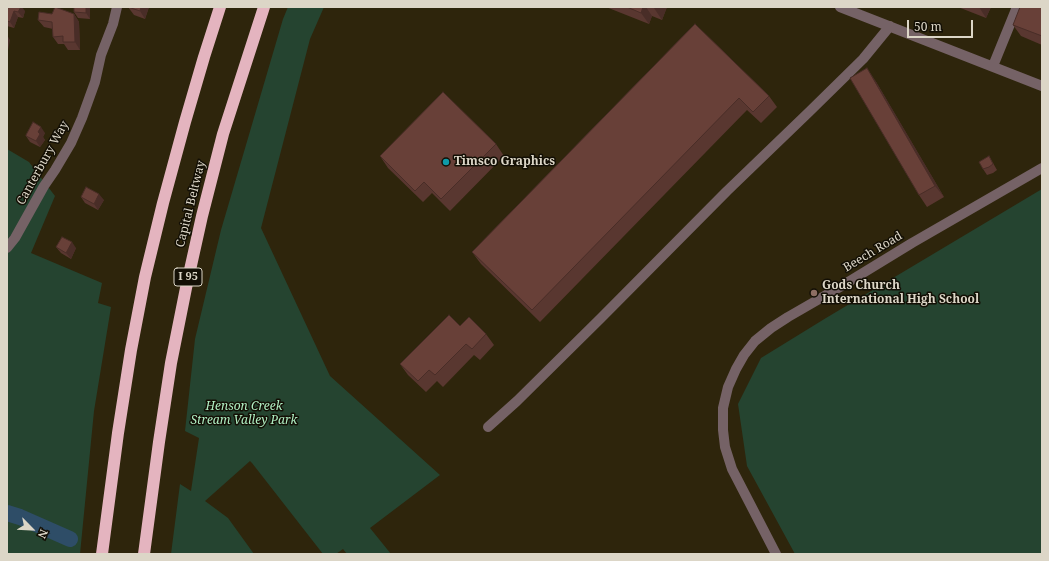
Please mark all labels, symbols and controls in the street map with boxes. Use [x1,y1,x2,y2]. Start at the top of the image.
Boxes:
scale bar [909,12,975,38]
text: 50 m [914,18,942,35]
street label: Canterbury Way [14,119,72,207]
place label: Timsco Graphics [454,155,555,169]
marker: Timsco Graphics [441,157,451,167]
street label: Capital Beltway [173,159,209,249]
street label: Beech Road [841,229,905,275]
road number: I 95 [174,268,202,286]
place label: Gods Church International High School [822,279,979,307]
marker: Gods Church International High School [809,288,819,298]
park label: Henson Creek Stream Valley Park [191,400,297,428]
north arrow [12,509,52,549]
text: N [35,527,52,541]

